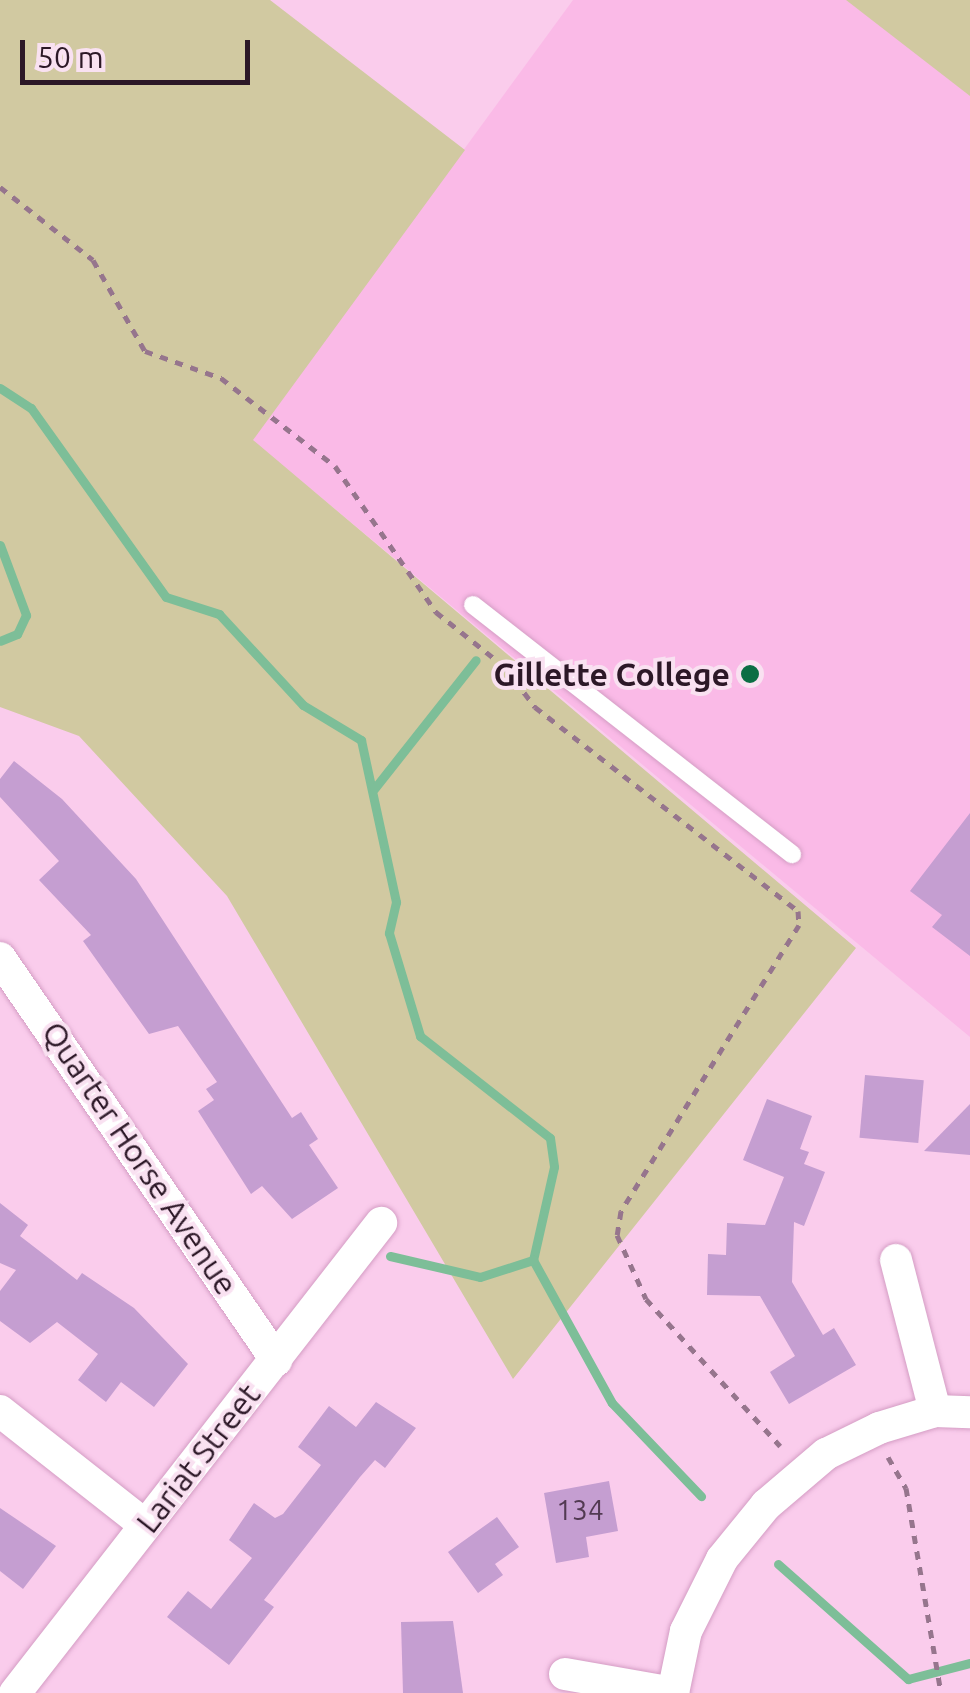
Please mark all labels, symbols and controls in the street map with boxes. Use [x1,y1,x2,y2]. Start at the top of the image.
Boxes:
scale bar [25,20,255,82]
text: 50 m [37,40,104,74]
place label: Gillette College [494,655,730,693]
marker: Gillette College [739,663,761,685]
street label: Quarter Horse Avenue [34,1014,246,1302]
street label: Lariat Street [128,1376,268,1540]
house number: 134 [556,1493,604,1527]

